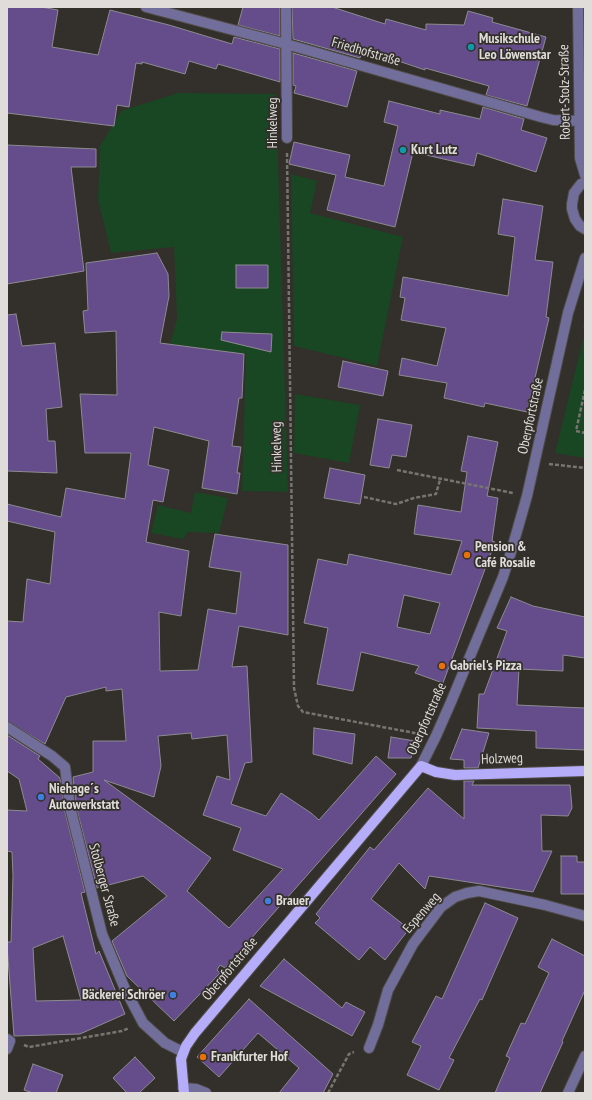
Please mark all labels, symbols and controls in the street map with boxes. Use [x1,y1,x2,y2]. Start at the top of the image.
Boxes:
place label: Musikschule Leo Löwenstar [479,31,551,64]
street label: Friedhofstraße [330,34,402,70]
marker: Musikschule Leo Löwenstar [466,42,476,52]
street label: Robert-Stolz-Straße [556,44,574,140]
street label: Hinkelweg [265,98,281,148]
place label: Kurt Lutz [411,142,457,158]
marker: Kurt Lutz [398,145,408,155]
street label: Oberpfortstraße [515,376,547,456]
street label: Hinkelweg [268,421,286,473]
place label: Pension & Café Rosalie [475,539,536,572]
marker: Pension & Café Rosalie [462,550,472,560]
place label: Gabriel's Pizza [450,658,522,674]
marker: Gabriel's Pizza [437,661,447,671]
street label: Oberpfortstraße [404,680,450,758]
street label: Holzweg [481,750,523,768]
place label: Niehage´s Autowerkstatt [49,781,119,814]
marker: Niehage´s Autowerkstatt [36,792,46,802]
street label: Stolberger Straße [85,842,123,928]
street label: Espenweg [400,889,444,937]
place label: Brauer [276,893,309,909]
marker: Brauer [263,896,273,906]
street label: Oberpfortstraße [199,934,261,1004]
place label: Bäckerei Schröer [82,987,165,1003]
marker: Bäckerei Schröer [168,990,178,1000]
place label: Frankfurter Hof [211,1049,288,1065]
marker: Frankfurter Hof [198,1052,208,1062]

